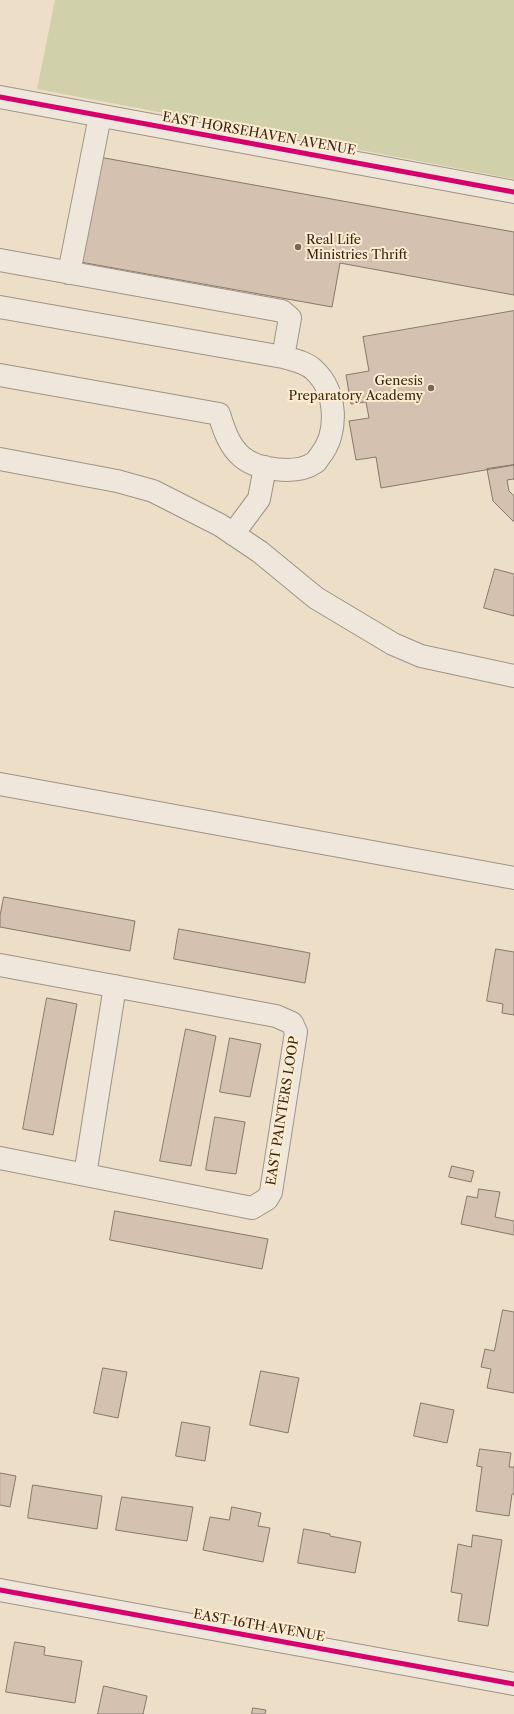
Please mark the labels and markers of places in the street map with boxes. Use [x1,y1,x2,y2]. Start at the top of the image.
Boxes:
place label: Real Life Ministries Thrift [306,232,407,263]
marker: Real Life Ministries Thrift [293,242,303,252]
place label: Genesis Preparatory Academy [289,373,423,404]
marker: Genesis Preparatory Academy [426,383,436,393]

